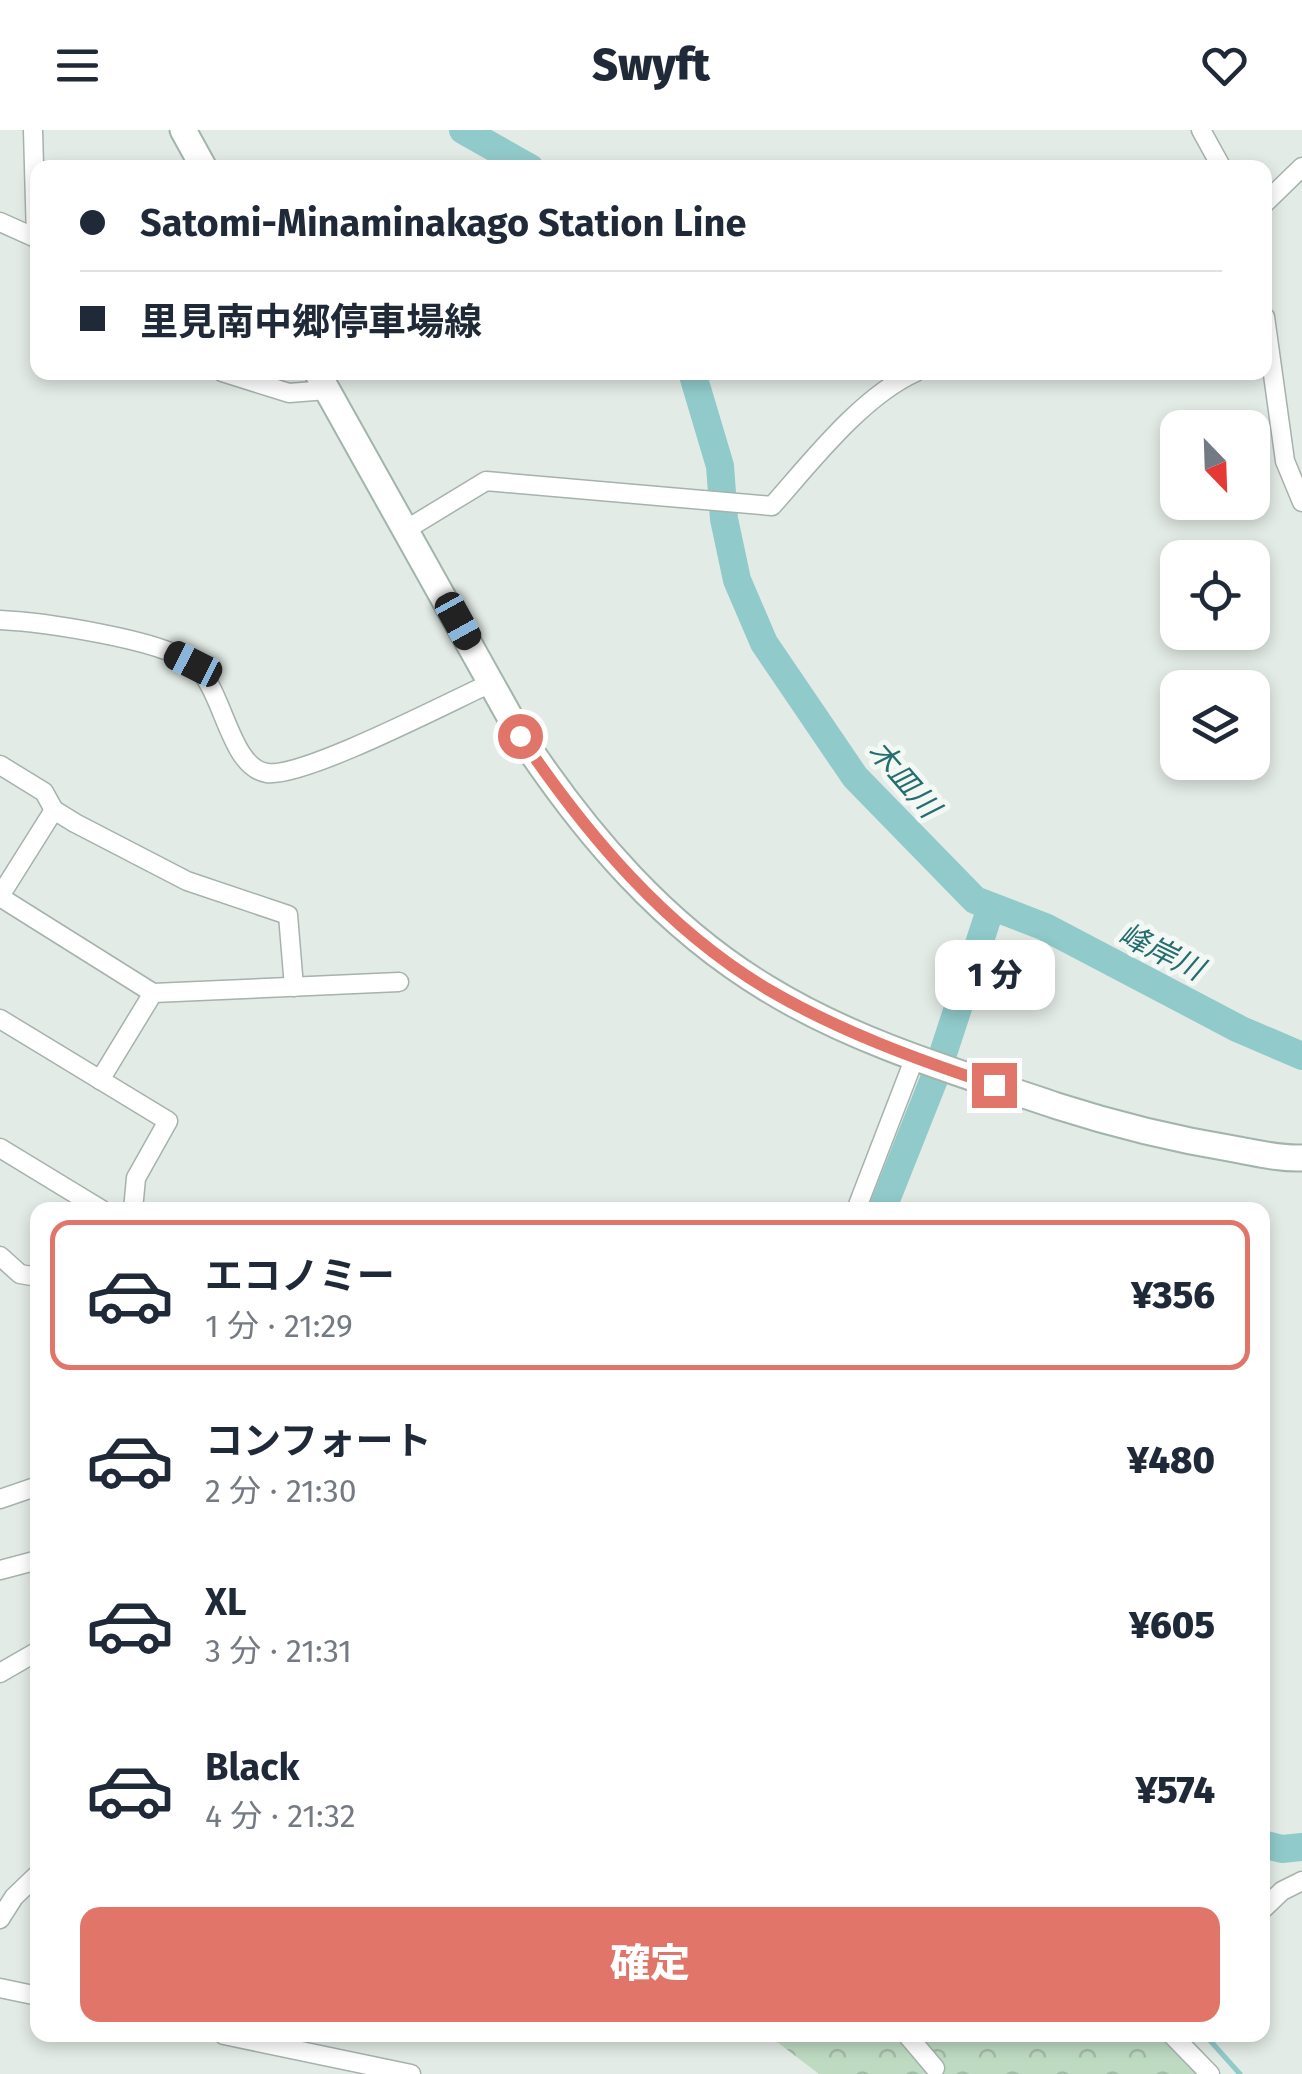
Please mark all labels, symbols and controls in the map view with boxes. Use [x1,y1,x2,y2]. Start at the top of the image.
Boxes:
icon: menu [50,38,105,93]
text: Swyft [592,38,710,92]
icon: heart [1197,38,1252,93]
text: Satomi-Minaminakago Station Line [140,200,746,246]
text: 里見南中郷停車場線 [140,299,482,345]
north arrow [1160,410,1270,520]
map controls [1160,410,1270,780]
button: locate [1160,540,1270,650]
car [430,587,486,655]
car [159,637,227,691]
button: layers [1160,670,1270,780]
route start [498,714,543,759]
water label: 木皿川 [861,733,949,827]
water label: 峰岸川 [1113,916,1212,989]
callout: 1 分 [934,940,1054,1010]
text: 1 分 [968,956,1022,994]
route end [972,1063,1017,1108]
icon: car [85,1250,175,1340]
text: エコノミー [205,1253,395,1299]
text: ¥356 [1131,1272,1215,1318]
text: 1 分 · 21:29 [205,1307,353,1345]
icon: car [85,1415,175,1505]
text: コンフォート [205,1418,432,1464]
text: ¥480 [1127,1437,1215,1483]
text: 2 分 · 21:30 [205,1472,357,1510]
text: XL [205,1579,247,1625]
icon: car [85,1580,175,1670]
text: ¥605 [1129,1602,1215,1648]
text: 3 分 · 21:31 [205,1632,352,1670]
text: Black [205,1744,300,1790]
icon: car [85,1745,175,1835]
text: ¥574 [1135,1767,1215,1813]
text: 4 分 · 21:32 [205,1797,356,1835]
button: 確定 [80,1907,1220,2022]

